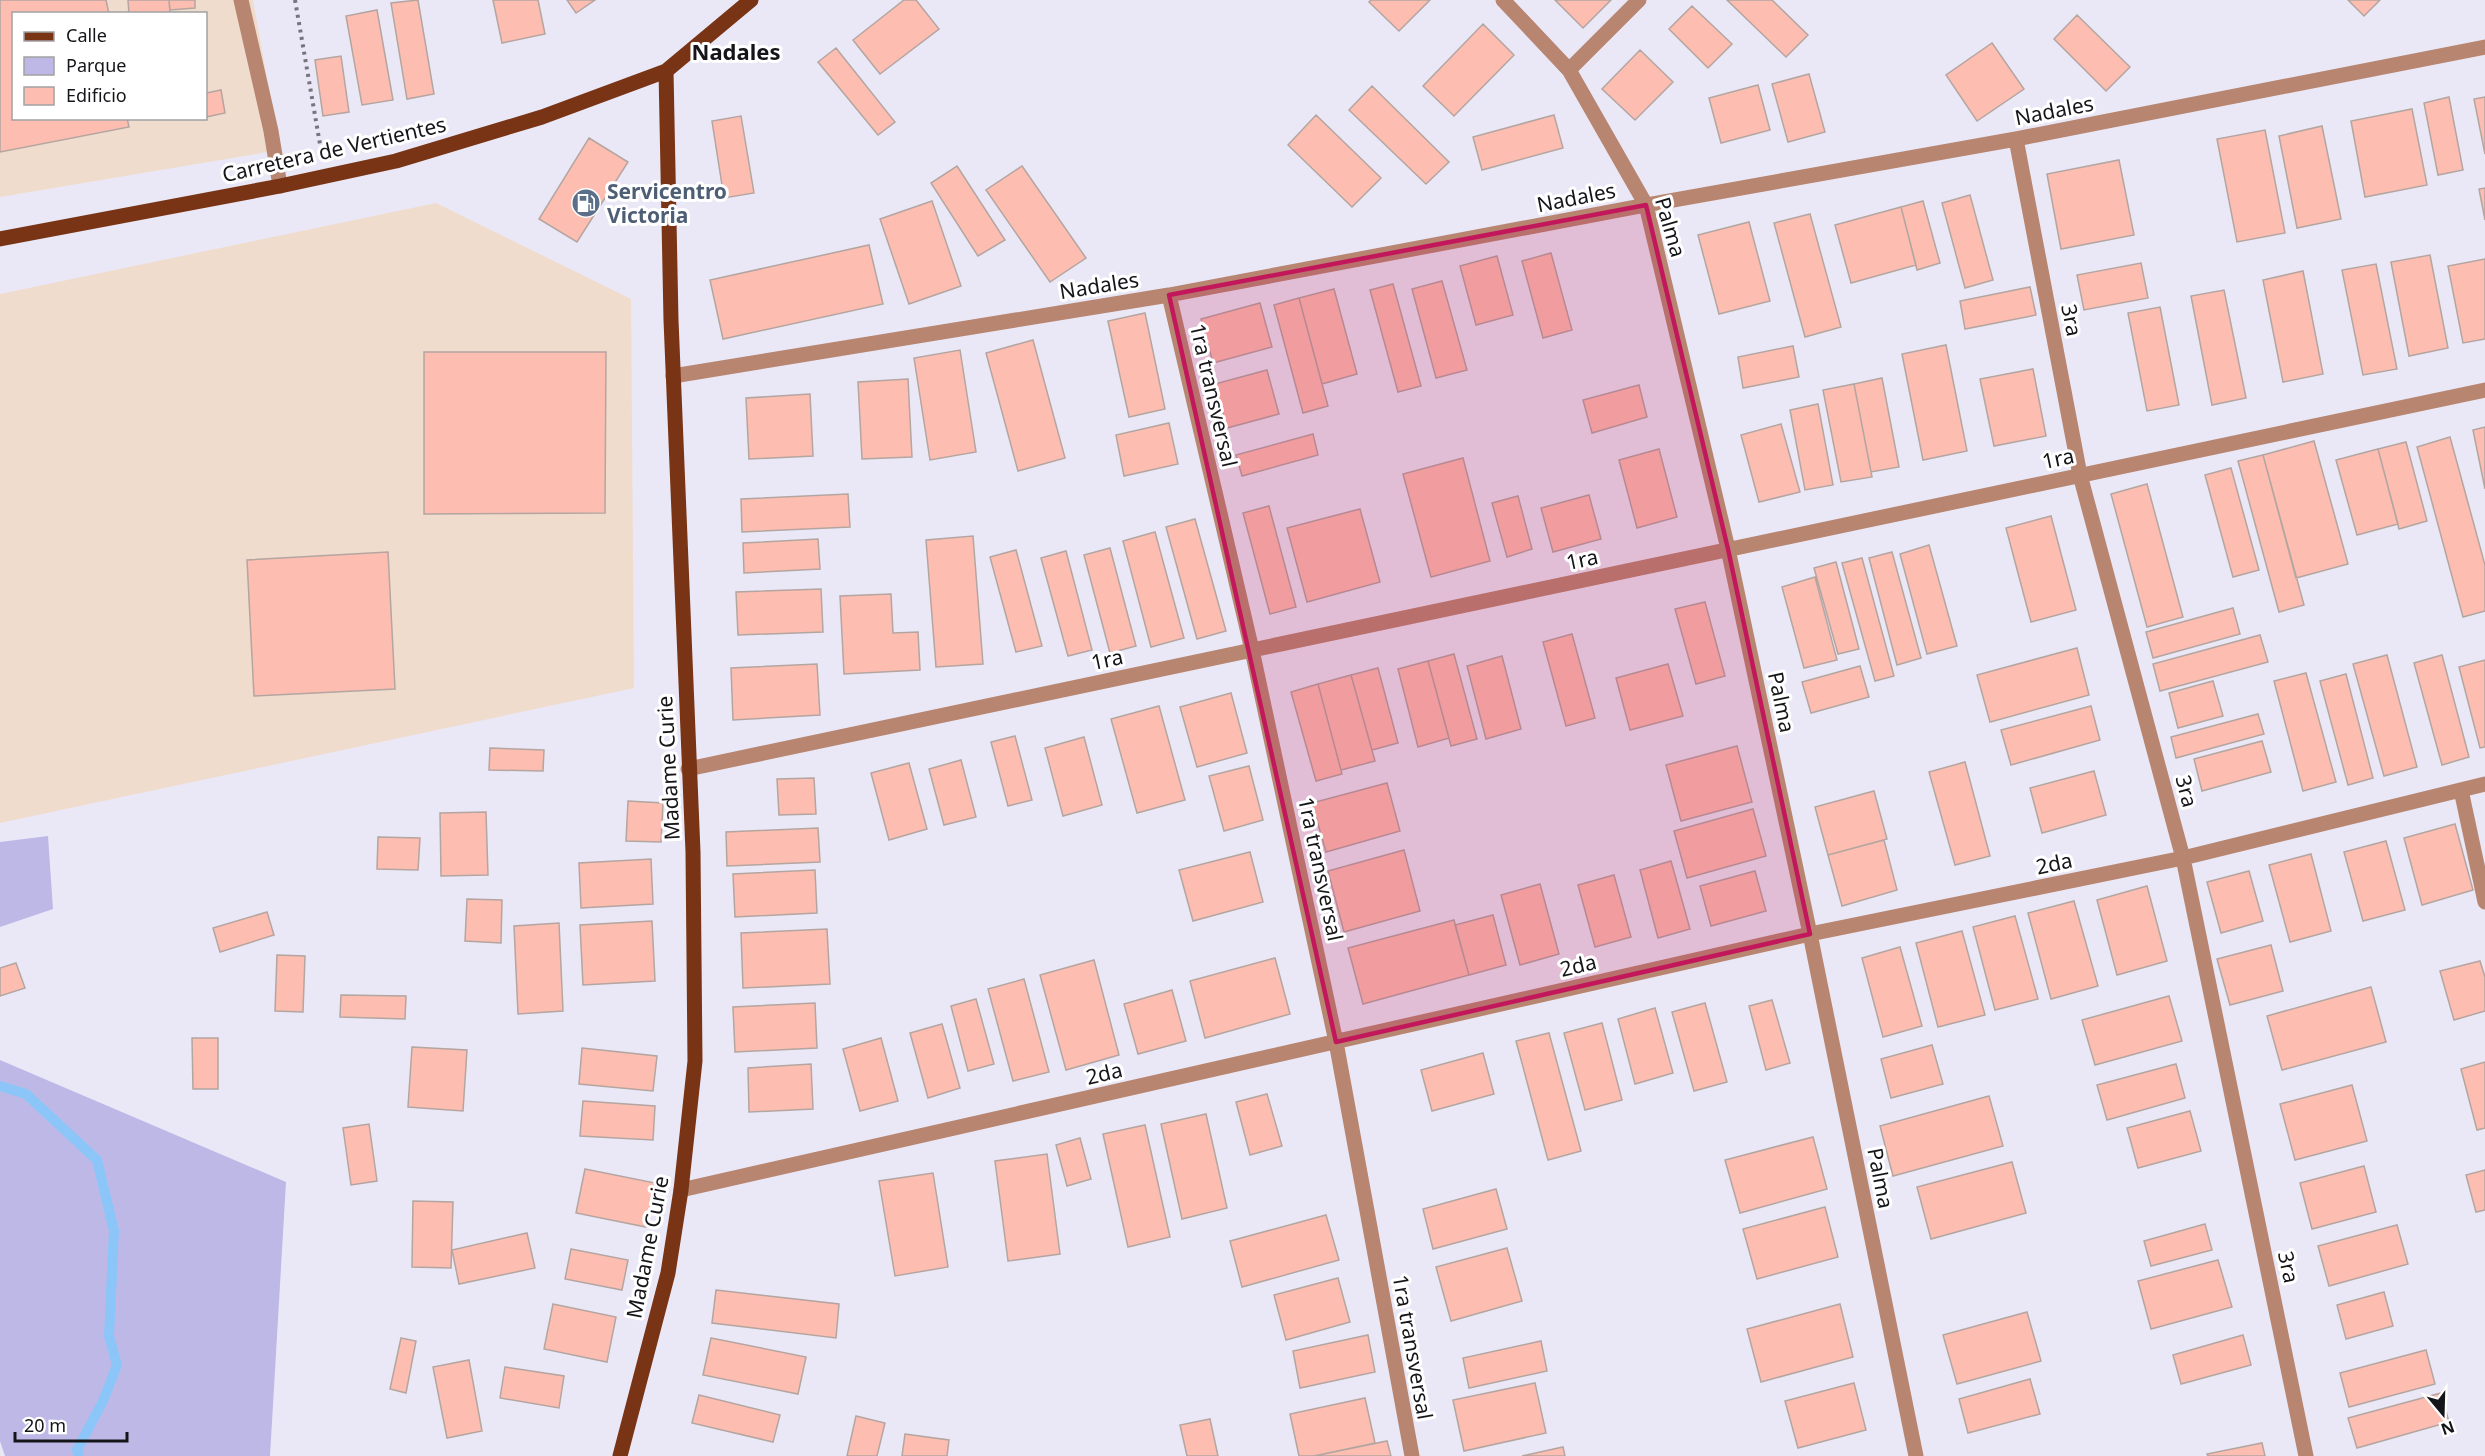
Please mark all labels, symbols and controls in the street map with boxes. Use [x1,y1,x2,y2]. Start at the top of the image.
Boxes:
legend [12,12,207,120]
text: Calle [66,23,107,47]
district label: Nadales [692,36,780,66]
text: Parque [66,53,126,77]
text: Edificio [66,83,127,107]
street label: Nadales [2012,89,2096,131]
street label: Carretera de Vertientes [219,110,449,188]
street label: Nadales [1534,176,1618,218]
place label: Servicentro Victoria [607,177,727,229]
fuel station icon: Servicentro Victoria [570,187,602,219]
street label: Palma [1649,194,1693,260]
street label: Nadales [1057,265,1141,305]
street label: 3ra [2055,302,2089,338]
street label: 1ra transversal [1184,320,1244,470]
street label: 1ra [2039,441,2077,475]
street label: 1ra [1563,542,1601,576]
street label: 1ra [1088,642,1126,676]
street label: Palma [1762,669,1802,735]
street label: Madame Curie [650,695,686,841]
street label: 3ra [2169,772,2205,810]
street label: 1ra transversal [1292,794,1350,944]
street label: 2da [2033,845,2075,881]
street label: 2da [1557,947,1599,983]
street label: 2da [1083,1055,1125,1091]
street label: Palma [1861,1145,1901,1211]
street label: Madame Curie [619,1173,675,1321]
street label: 3ra [2272,1248,2306,1286]
street label: 1ra transversal [1386,1272,1440,1422]
north arrow [2413,1384,2473,1444]
scale bar [15,1405,128,1443]
text: 20 m [24,1413,66,1437]
text: N [2438,1416,2458,1441]

